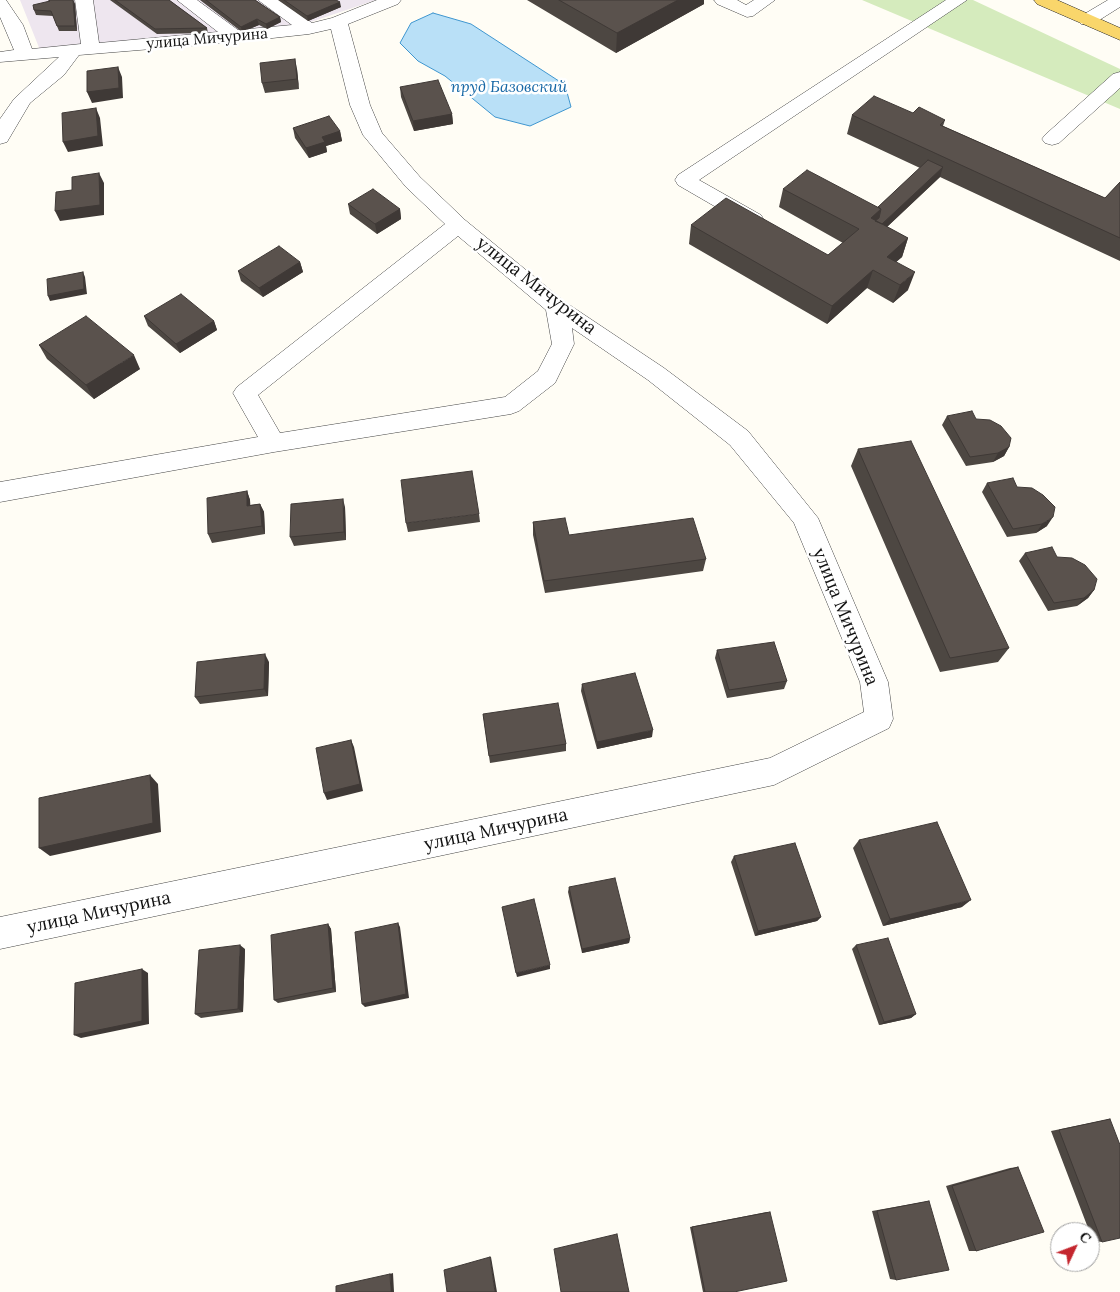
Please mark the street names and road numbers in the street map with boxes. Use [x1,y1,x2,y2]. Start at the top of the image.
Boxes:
street label: улица Мичурина [146,25,268,53]
street label: улица Мичурина [472,232,600,340]
street label: улица Мичурина [808,545,882,689]
street label: улица Мичурина [422,804,570,856]
street label: улица Мичурина [25,887,173,939]

